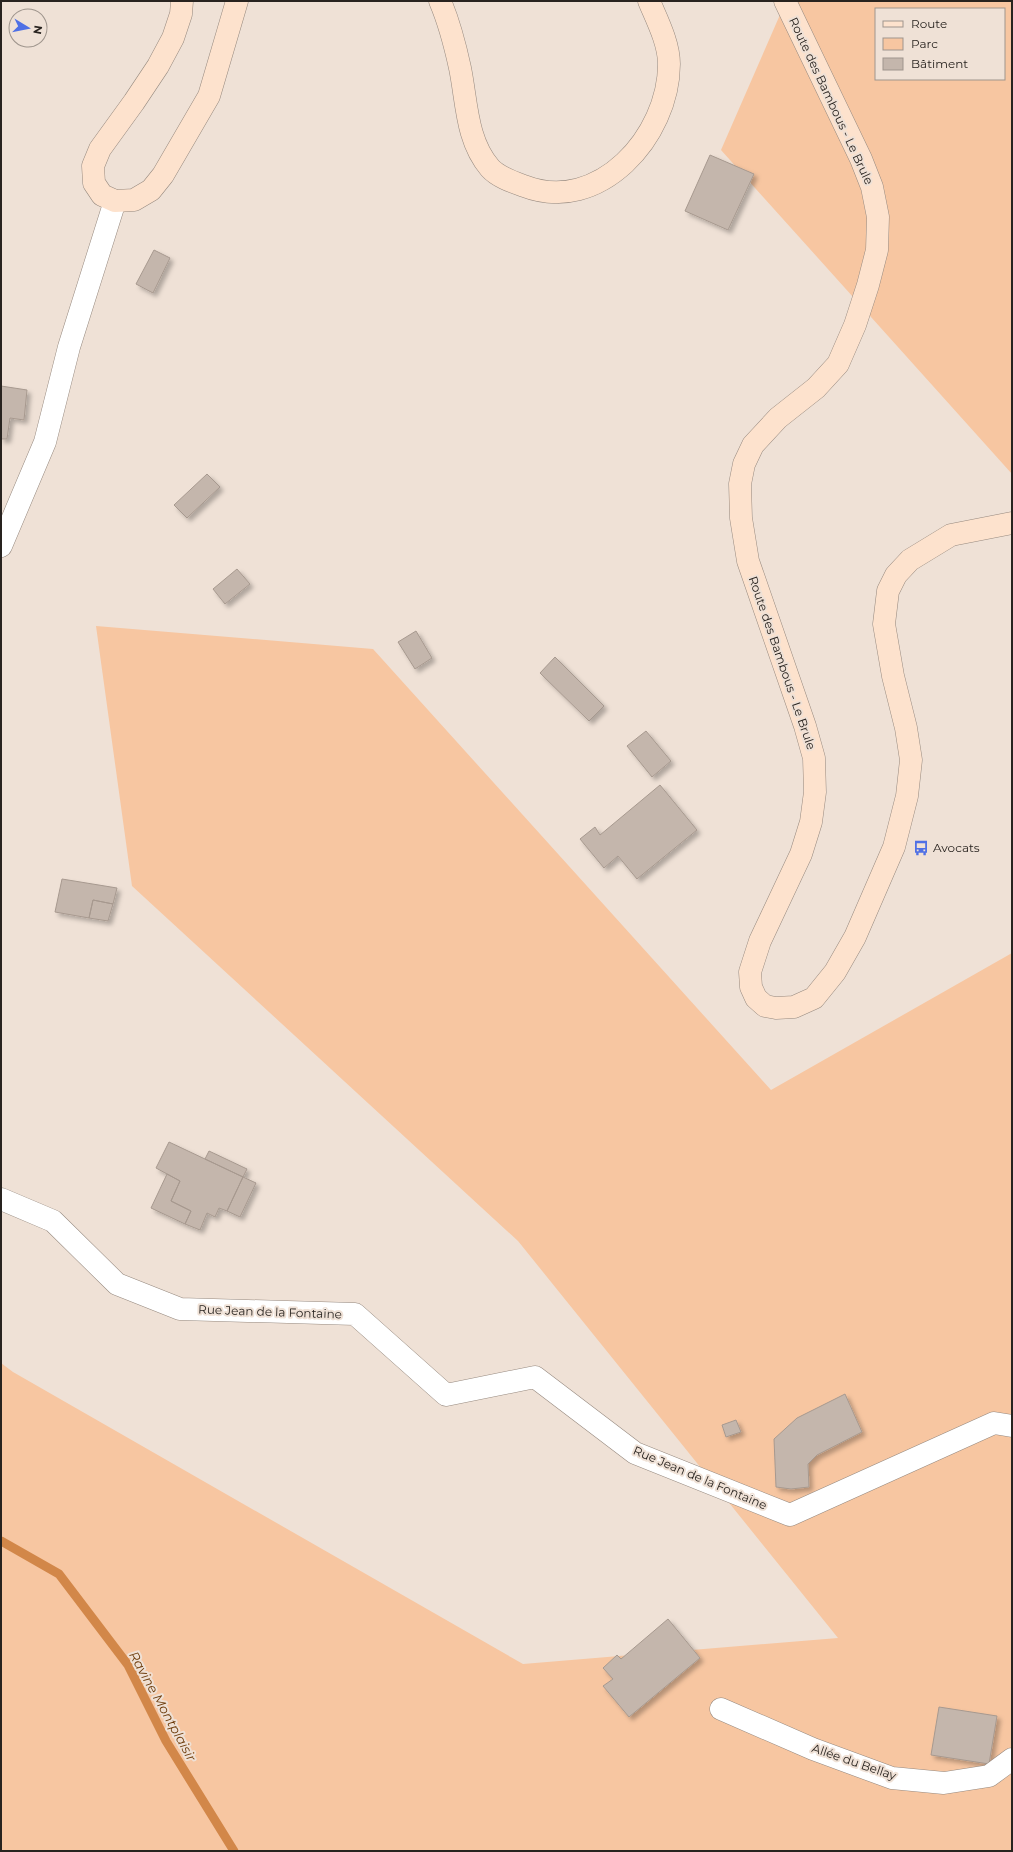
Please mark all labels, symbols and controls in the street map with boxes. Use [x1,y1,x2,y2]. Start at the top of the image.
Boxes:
north arrow [8,8,48,48]
legend [875,8,1005,80]
street label: Route des Bambous - Le Brule [786,15,877,187]
text: Route [911,16,947,31]
text: N [30,24,46,35]
text: Parc [911,36,938,51]
text: Bâtiment [911,56,968,71]
street label: Route des Bambous - Le Brule [746,574,819,752]
bus stop icon: Avocats [912,839,930,857]
place label: Avocats [933,840,980,855]
street label: Rue Jean de la Fontaine [198,1301,342,1322]
street label: Rue Jean de la Fontaine [631,1443,769,1513]
water label: Ravine Montplaisir [126,1648,200,1764]
street label: Allée du Bellay [810,1740,899,1783]

